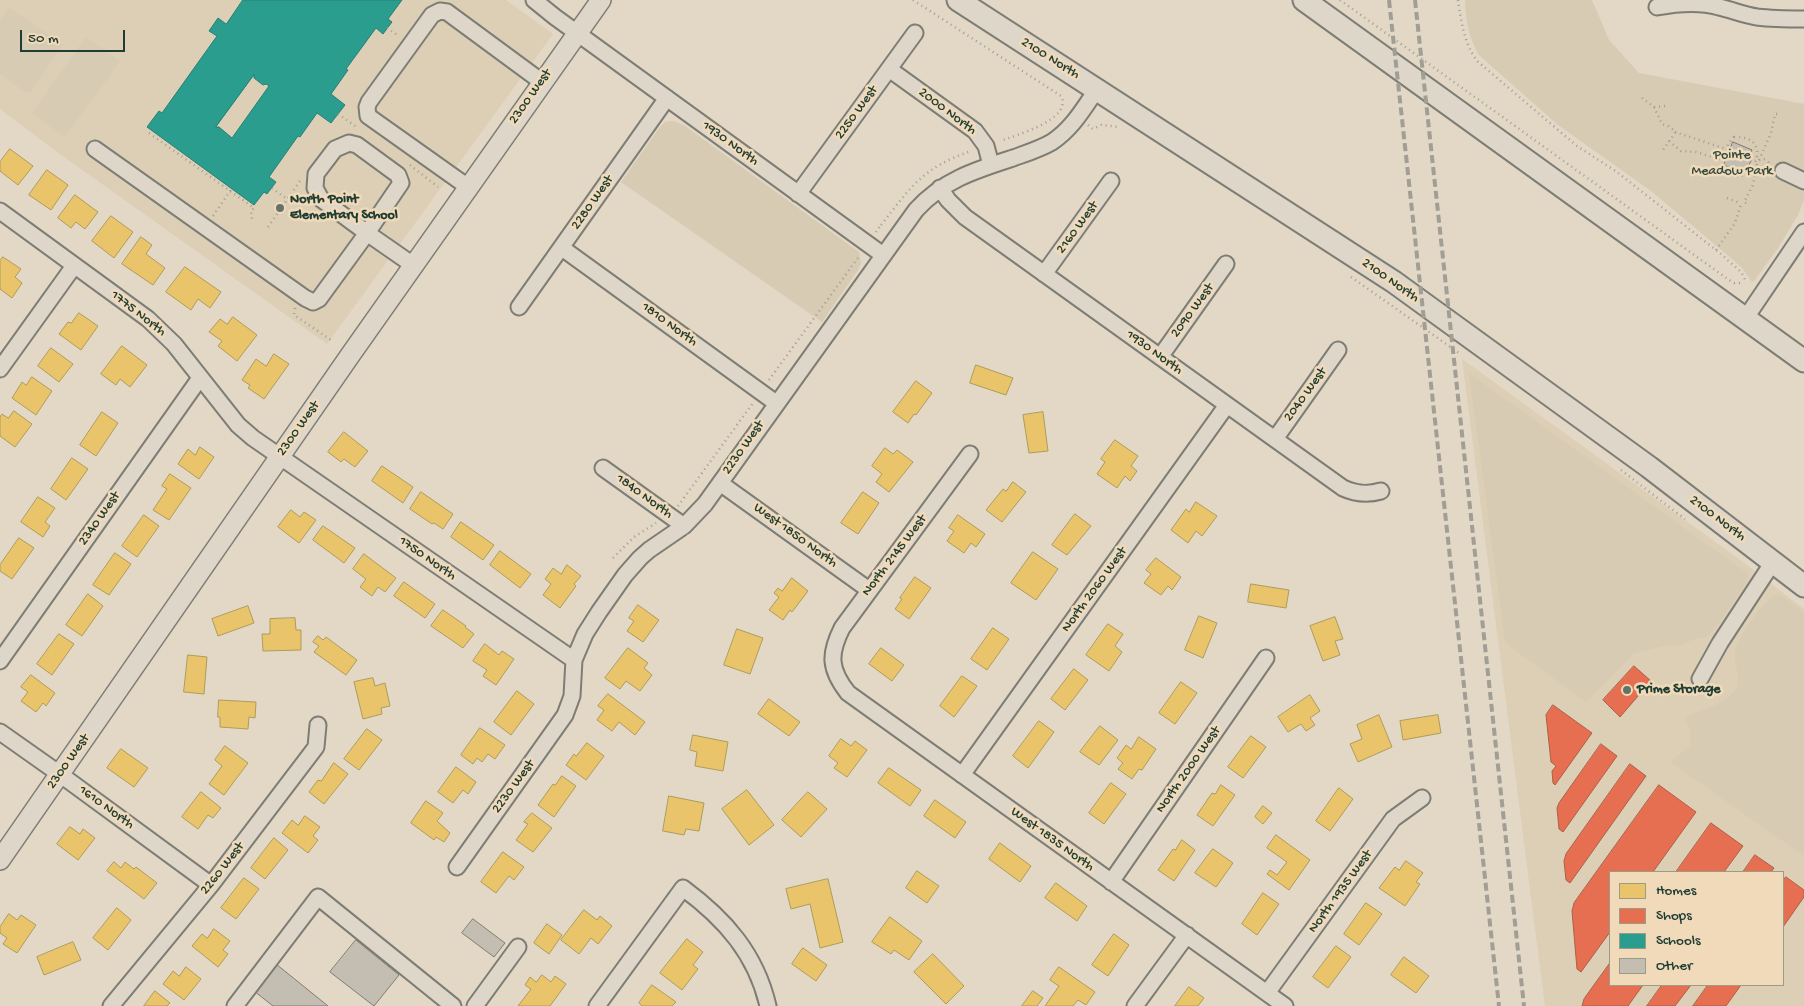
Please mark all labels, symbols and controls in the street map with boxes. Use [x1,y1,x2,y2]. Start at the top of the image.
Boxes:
scale bar [22,20,128,52]
text: 50 m [28,30,59,48]
street label: 2100 North [1017,34,1083,84]
street label: 2300 West [506,66,556,128]
street label: 2250 West [832,83,882,143]
street label: 2000 North [915,85,979,139]
street label: 1930 North [698,118,762,170]
park label: Pointe Meadow Park [1691,148,1773,180]
street label: 2280 West [568,173,618,233]
place label: North Point Elementary School [290,192,398,224]
street label: 2160 West [1053,198,1103,258]
marker: North Point Elementary School [274,202,286,214]
street label: 2100 North [1358,255,1422,307]
street label: 2090 West [1168,281,1218,341]
street label: 1775 North [107,287,169,341]
street label: 1810 North [638,299,700,351]
street label: 1930 North [1122,327,1186,379]
street label: 2040 West [1281,365,1331,425]
street label: 2300 West [274,398,324,460]
street label: 2230 West [719,418,769,478]
street label: 1840 North [612,471,676,523]
street label: 2340 West [75,489,125,549]
street label: 2100 North [1685,492,1749,546]
street label: West 1850 North [750,500,840,572]
street label: North 2145 West [859,512,931,600]
street label: 1750 North [395,533,459,585]
street label: North 2060 West [1058,544,1132,636]
place label: Prime Storage [1637,682,1721,698]
marker: Prime Storage [1621,684,1633,696]
street label: North 2000 West [1153,723,1225,817]
street label: 2300 West [44,731,94,793]
street label: 2230 West [489,757,539,817]
street label: 1610 North [75,782,137,834]
street label: West 1835 North [1007,804,1097,876]
street label: 2260 West [197,839,249,899]
street label: North 1935 West [1305,847,1377,937]
legend [1609,871,1784,986]
text: Homes [1656,882,1696,900]
text: Shops [1656,907,1692,925]
text: Schools [1656,932,1701,950]
text: Other [1656,957,1692,975]

